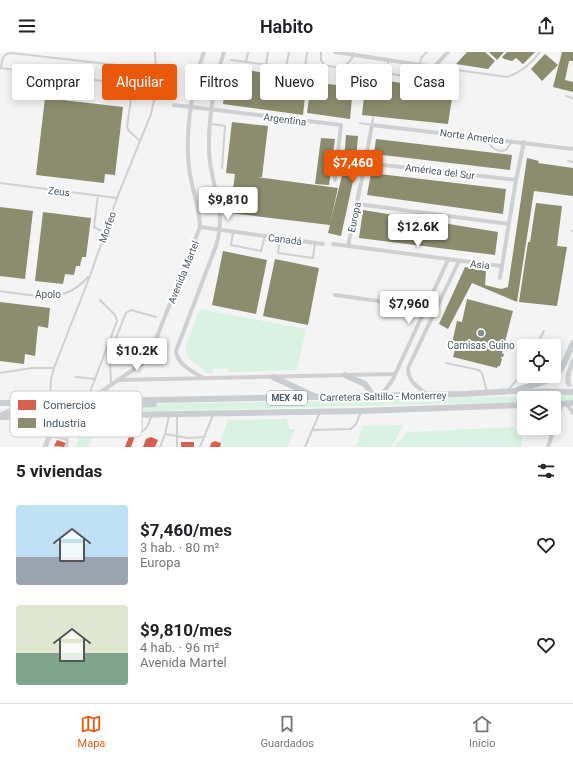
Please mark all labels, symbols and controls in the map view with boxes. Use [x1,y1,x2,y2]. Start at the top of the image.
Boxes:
icon: menu [16,15,38,37]
icon: share [535,15,557,37]
text: Habito [260,16,313,37]
chip: Comprar [12,64,94,100]
chip: Alquilar [102,64,177,100]
chip: Filtros [185,64,252,100]
chip: Nuevo [260,64,328,100]
chip: Piso [336,64,392,100]
chip: Casa [400,64,459,100]
street label: Argentina [263,111,307,128]
street label: Norte America [439,127,505,146]
pin: $7,460 [320,150,386,184]
text: $7,460 [333,155,373,170]
street label: América del Sur [404,162,476,181]
street label: Zeus [47,185,70,198]
pin: $9,810 [195,187,261,221]
text: $9,810 [208,192,248,207]
street label: Europa [346,201,363,233]
street label: Morfeo [97,210,118,244]
pin: $12.6K [385,214,451,248]
text: $12.6K [397,219,439,234]
street label: Canadá [267,232,302,247]
street label: Avenida Martel [166,239,201,305]
street label: Asia [470,258,490,271]
street label: Apolo [35,289,61,300]
pin: $7,960 [376,291,442,325]
text: $7,960 [389,296,429,311]
marker: Camisas Guino [476,328,486,338]
pin: $10.2K [104,338,170,372]
map controls [517,339,561,435]
button: locate [517,339,561,383]
place label: Camisas Guino [447,340,515,351]
text: $10.2K [116,343,158,358]
street label: Carretera Saltillo - Monterrey [320,390,447,403]
legend [10,391,142,437]
road number: MEX 40 [267,391,307,405]
button: layers [517,391,561,435]
text: Comercios [43,399,96,412]
text: Industria [43,417,86,430]
icon: filters [535,460,557,482]
text: 5 viviendas [16,461,102,481]
text: $7,460/mes [140,520,232,540]
icon: home [48,521,96,569]
icon: heart [535,534,557,556]
text: 3 hab. · 80 m² [140,540,219,555]
text: Europa [140,555,181,570]
text: $9,810/mes [140,620,232,640]
icon: home [48,621,96,669]
icon: heart [535,634,557,656]
text: 4 hab. · 96 m² [140,640,219,655]
text: Avenida Martel [140,655,227,670]
tab: Mapa [78,713,105,750]
tab: Guardados [260,713,314,750]
tab: Inicio [469,713,495,750]

